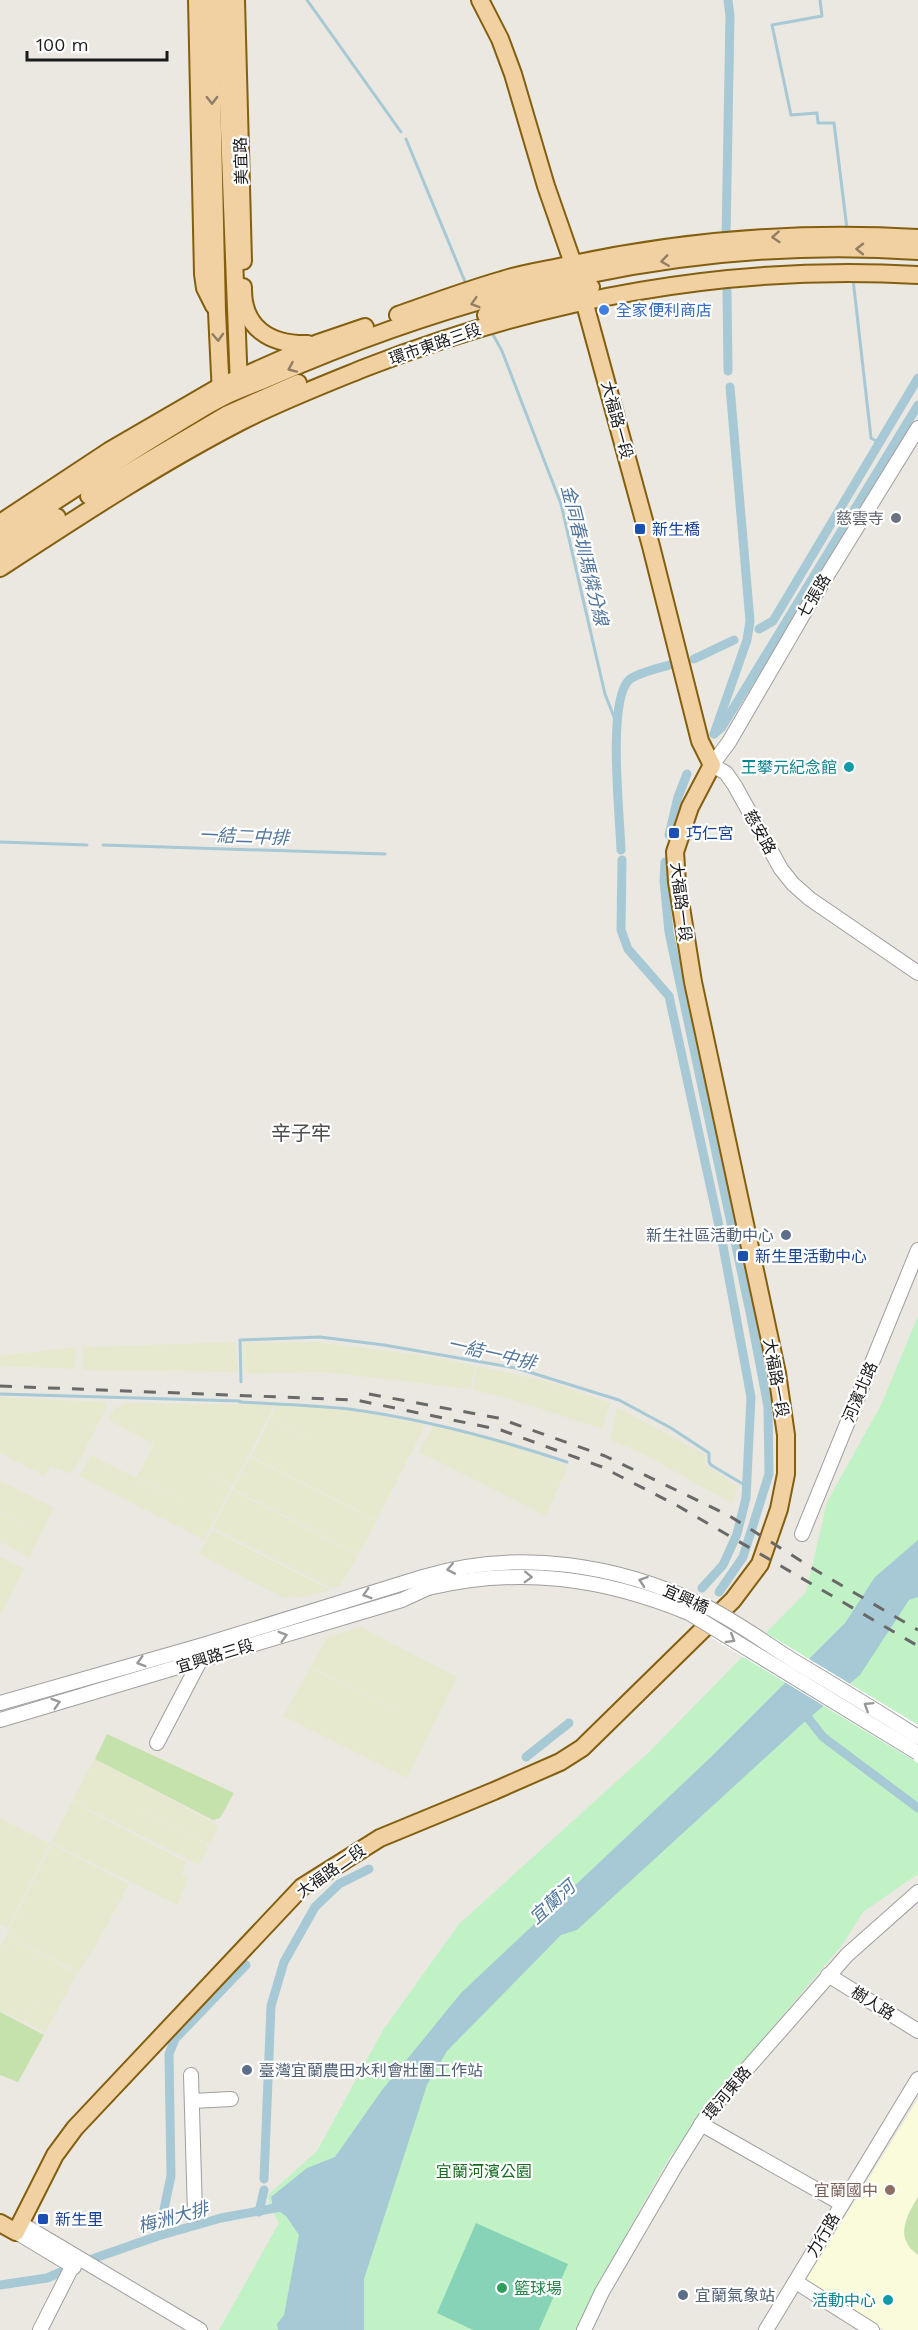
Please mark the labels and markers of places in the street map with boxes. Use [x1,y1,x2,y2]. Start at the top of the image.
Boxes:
place label: 全家便利商店 [616,301,712,320]
marker: 全家便利商店 [597,303,611,317]
place label: 慈雲寺 [836,509,884,528]
marker: 慈雲寺 [889,511,903,525]
place label: 新生橋 [652,520,700,539]
marker: 新生橋 [633,522,647,536]
place label: 王攀元紀念館 [741,758,837,777]
marker: 王攀元紀念館 [842,760,856,774]
place label: 巧仁宮 [686,824,734,843]
marker: 巧仁宮 [667,826,681,840]
place label: 新生社區活動中心 [646,1226,774,1245]
marker: 新生社區活動中心 [779,1228,793,1242]
place label: 新生里活動中心 [755,1247,867,1266]
marker: 新生里活動中心 [736,1249,750,1263]
place label: 臺灣宜蘭農田水利會壯圍工作站 [259,2061,483,2080]
marker: 臺灣宜蘭農田水利會壯圍工作站 [240,2063,254,2077]
place label: 宜蘭國中 [814,2181,878,2200]
marker: 宜蘭國中 [883,2183,897,2197]
place label: 新生里 [55,2210,103,2229]
marker: 新生里 [36,2212,50,2226]
place label: 籃球場 [514,2279,562,2298]
marker: 籃球場 [495,2281,509,2295]
place label: 宜蘭氣象站 [695,2286,775,2305]
marker: 宜蘭氣象站 [676,2288,690,2302]
place label: 活動中心 [812,2291,876,2310]
marker: 活動中心 [881,2293,895,2307]

